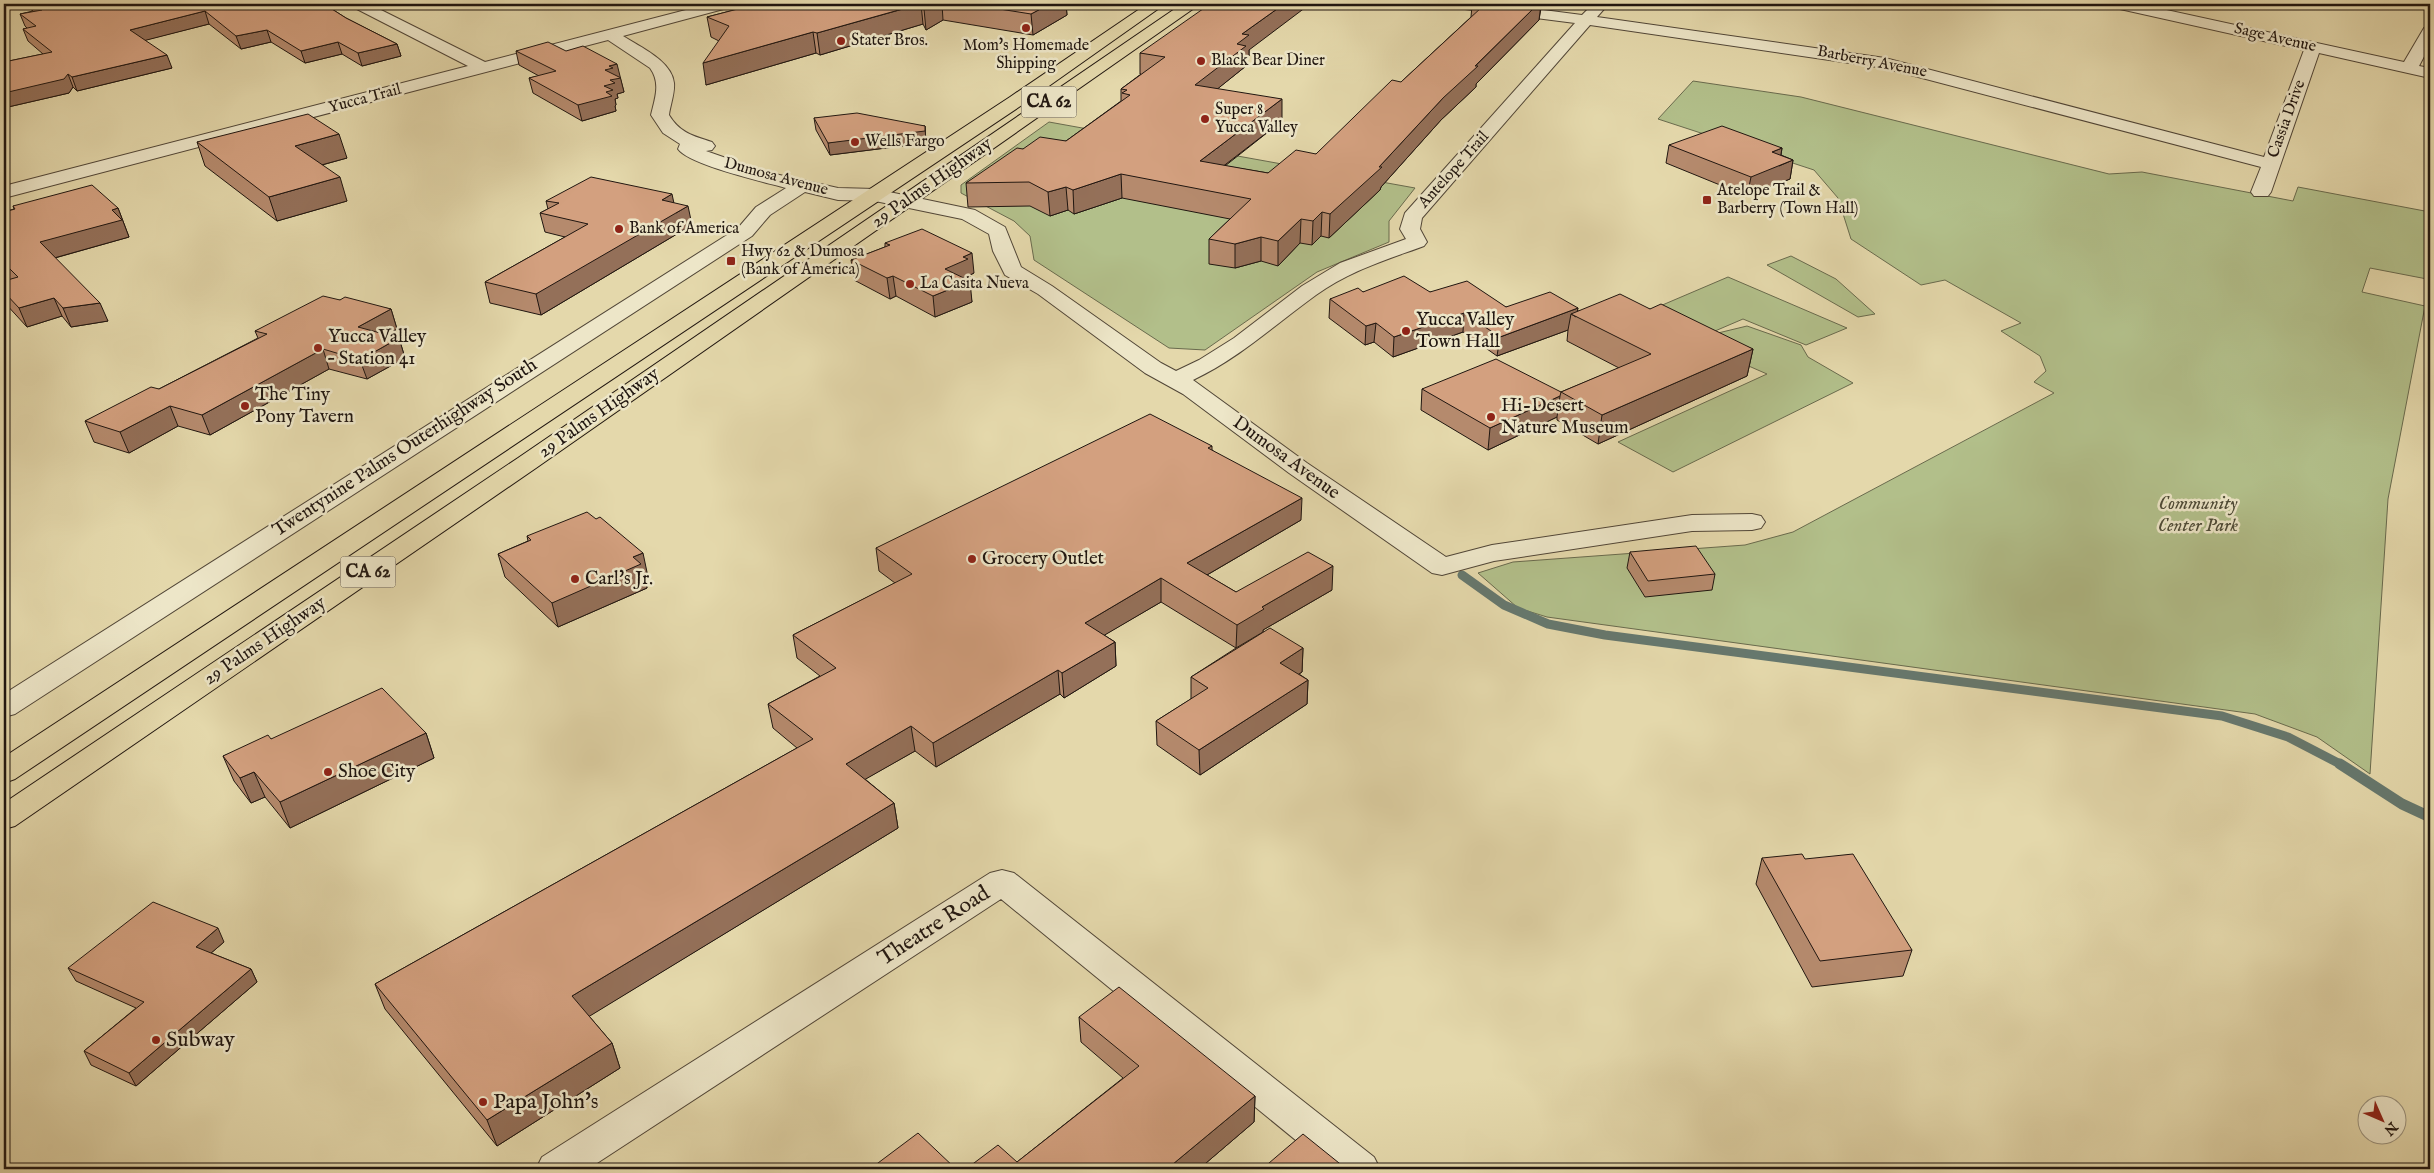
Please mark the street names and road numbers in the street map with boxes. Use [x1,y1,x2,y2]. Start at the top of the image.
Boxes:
street label: Sage Avenue [2232,19,2318,57]
street label: Barberry Avenue [1815,42,1929,82]
street label: Cassia Drive [2264,77,2310,161]
street label: Yucca Trail [326,80,404,118]
road number: CA 62 [1022,86,1076,118]
street label: Antelope Trail [1414,127,1494,213]
street label: 29 Palms Highway [867,132,998,234]
street label: Dumosa Avenue [722,153,830,201]
street label: Twentynine Palms Outerhighway South [268,353,542,543]
street label: 29 Palms Highway [534,362,665,464]
street label: Dumosa Avenue [1228,411,1345,505]
road number: CA 62 [340,556,396,588]
street label: 29 Palms Highway [199,591,331,691]
street label: Theatre Road [873,879,995,972]

